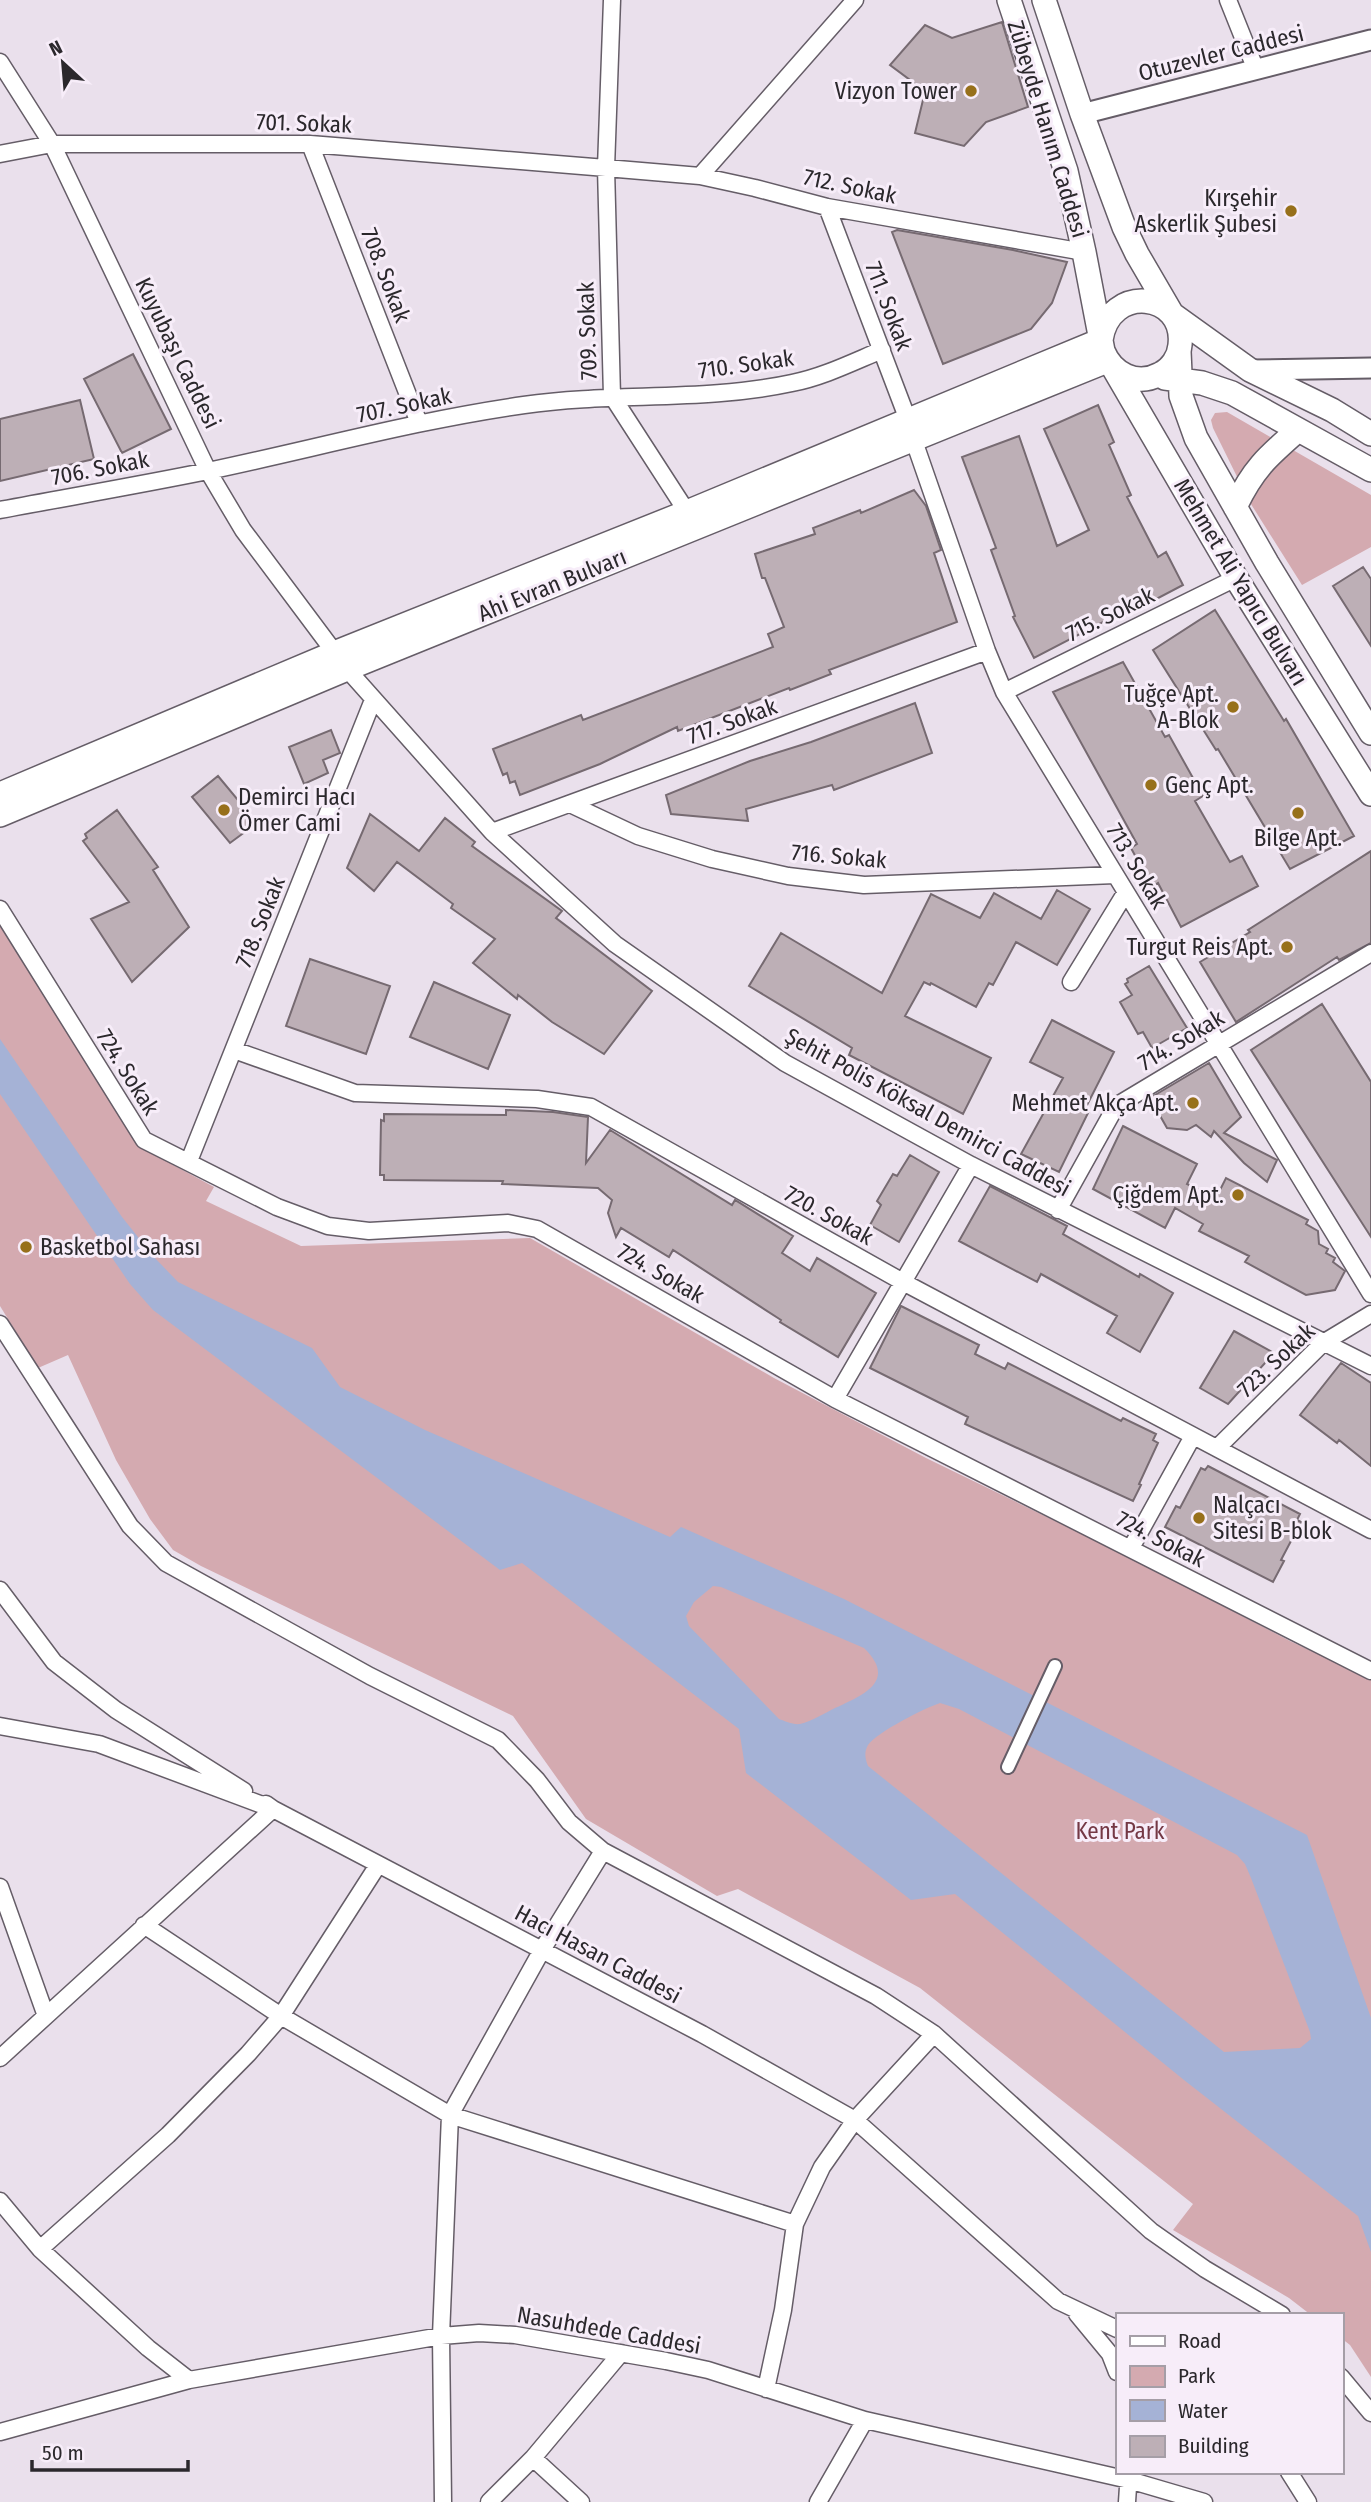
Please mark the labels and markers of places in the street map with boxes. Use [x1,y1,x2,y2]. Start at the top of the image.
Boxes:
place label: Vizyon Tower [835,77,957,105]
marker: Vizyon Tower [963,83,979,99]
place label: Kırşehir Askerlik Şubesi [1135,184,1277,238]
marker: Kırşehir Askerlik Şubesi [1283,203,1299,219]
place label: Tuğçe Apt. A-Blok [1124,680,1219,734]
marker: Tuğçe Apt. A-Blok [1225,699,1241,715]
place label: Genç Apt. [1165,771,1254,799]
marker: Genç Apt. [1143,777,1159,793]
place label: Demirci Hacı Ömer Cami [238,783,355,837]
marker: Demirci Hacı Ömer Cami [216,802,232,818]
marker: Bilge Apt. [1290,805,1306,821]
place label: Bilge Apt. [1254,824,1342,852]
place label: Turgut Reis Apt. [1127,933,1273,961]
marker: Turgut Reis Apt. [1279,939,1295,955]
place label: Mehmet Akça Apt. [1011,1089,1179,1117]
marker: Mehmet Akça Apt. [1185,1095,1201,1111]
place label: Çiğdem Apt. [1112,1181,1224,1209]
marker: Çiğdem Apt. [1230,1187,1246,1203]
place label: Basketbol Sahası [40,1233,200,1261]
marker: Basketbol Sahası [18,1239,34,1255]
place label: Nalçacı Sitesi B-blok [1213,1491,1332,1545]
marker: Nalçacı Sitesi B-blok [1191,1510,1207,1526]

